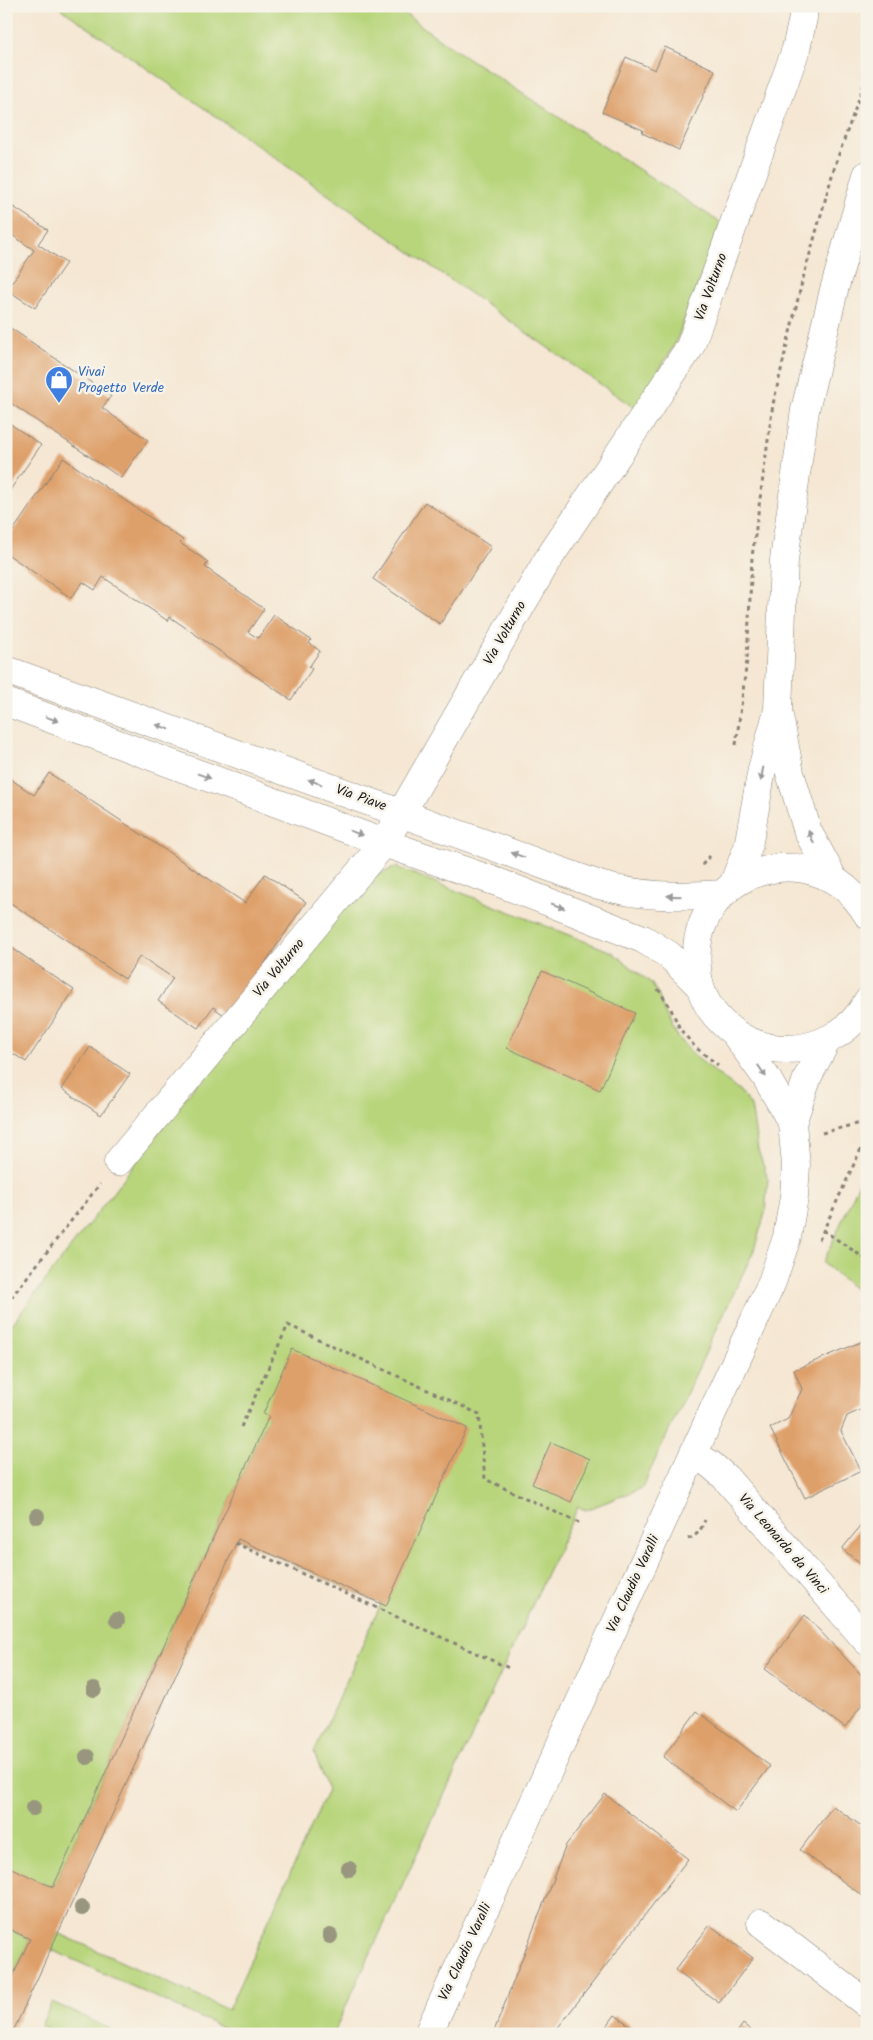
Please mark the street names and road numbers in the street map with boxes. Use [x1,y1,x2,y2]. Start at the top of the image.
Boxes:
street label: Via Volturno [689,250,733,324]
street label: Via Volturno [478,597,532,669]
street label: Via Piave [332,779,390,818]
street label: Via Volturno [248,934,310,1002]
street label: Via Leonardo da Vinci [733,1489,834,1600]
street label: Via Claudio Varalli [601,1531,666,1637]
street label: Via Claudio Varalli [433,1899,498,2005]

